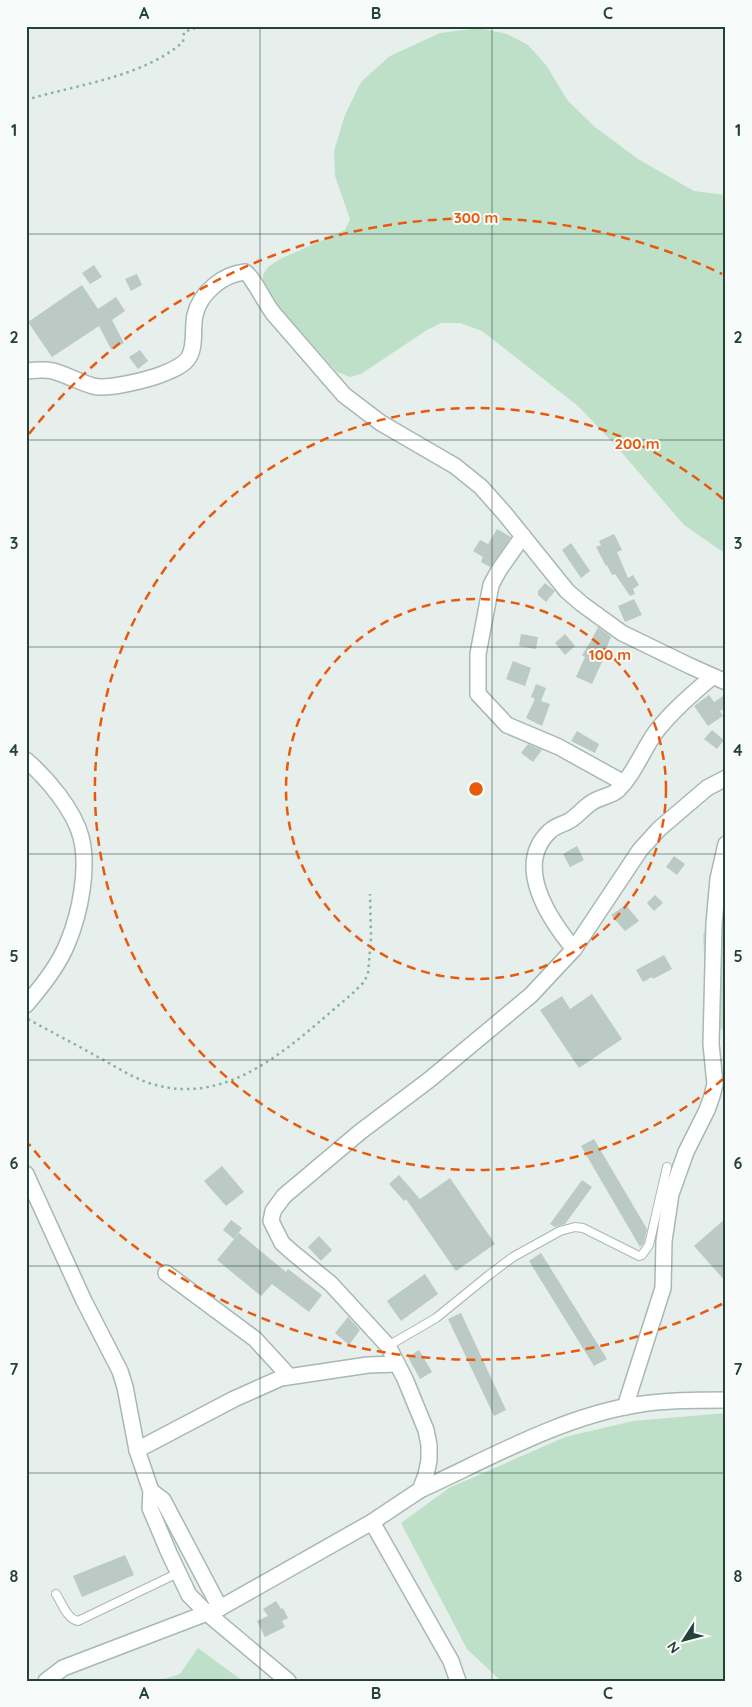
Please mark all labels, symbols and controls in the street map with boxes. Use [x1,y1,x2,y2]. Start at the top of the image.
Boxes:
text: A [139,3,150,23]
text: B [371,3,381,23]
text: C [603,3,613,23]
text: 1 [11,120,17,140]
text: 1 [735,120,741,140]
text: 300 m [454,208,498,227]
text: 2 [9,327,19,347]
text: 2 [733,327,743,347]
text: 200 m [615,434,660,453]
text: 3 [10,533,18,553]
text: 3 [734,533,742,553]
text: 100 m [589,645,631,664]
text: 4 [9,740,19,760]
text: 4 [733,740,743,760]
centre of rings [467,780,485,798]
text: 5 [9,946,19,966]
text: 5 [733,946,743,966]
text: 6 [10,1153,19,1173]
text: 6 [734,1153,743,1173]
text: 7 [10,1359,19,1379]
text: 7 [734,1359,743,1379]
text: 8 [10,1566,19,1586]
text: 8 [734,1566,743,1586]
north arrow [660,1614,710,1664]
text: N [663,1638,684,1657]
text: A [139,1683,150,1703]
text: B [371,1683,381,1703]
text: C [603,1683,613,1703]

